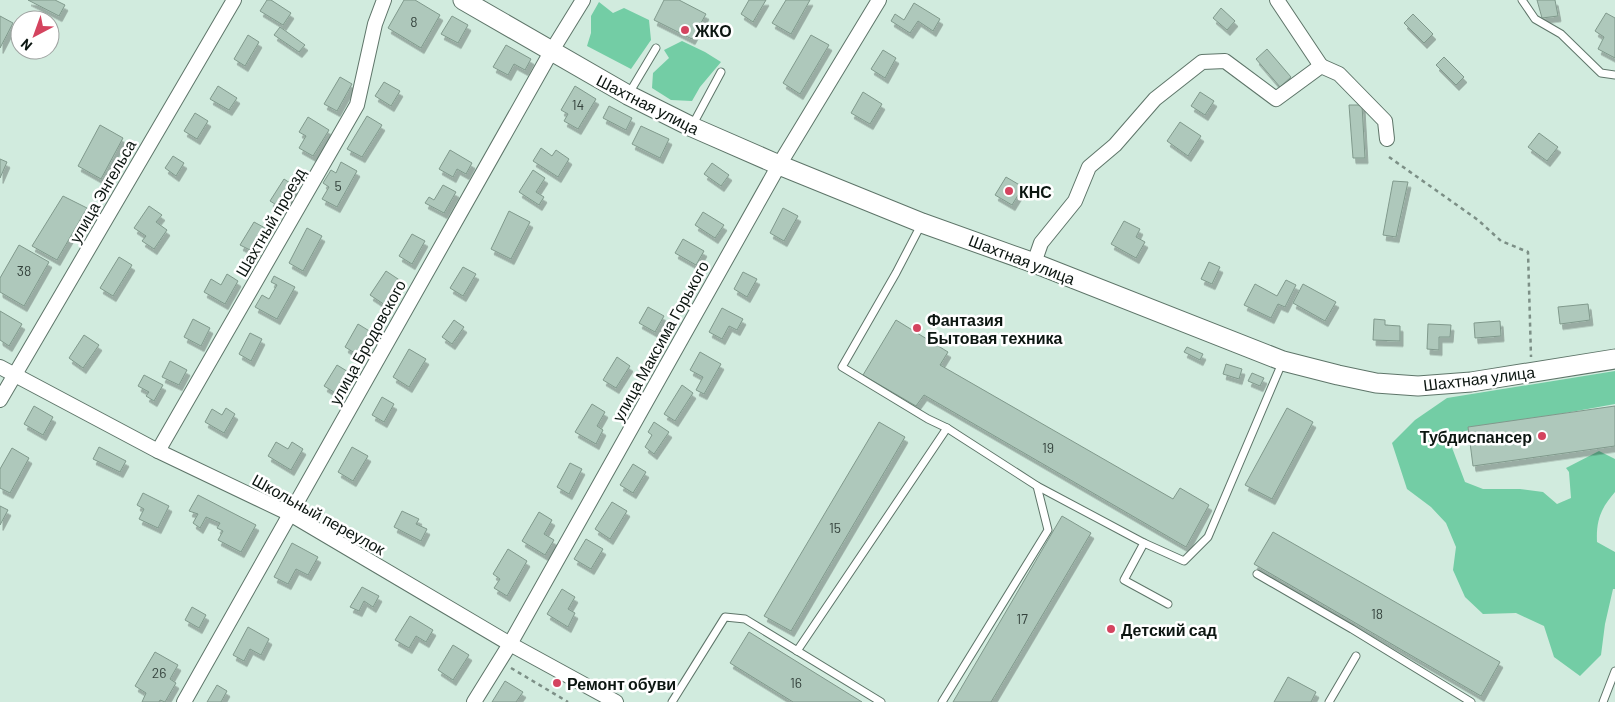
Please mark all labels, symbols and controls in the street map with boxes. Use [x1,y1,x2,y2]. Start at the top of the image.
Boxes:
north arrow [10,10,60,60]
house number: 8 [410,13,418,30]
place label: ЖКО [694,21,732,40]
marker: ЖКО [679,24,691,36]
text: N [17,36,35,55]
street label: Шахтная улица [594,70,702,138]
house number: 14 [572,96,584,113]
street label: улица Энгельса [65,136,139,246]
street label: Шахтный проезд [231,164,309,280]
house number: 5 [334,177,342,194]
place label: КНС [1019,182,1052,201]
marker: КНС [1003,185,1015,197]
street label: Шахтная улица [966,230,1078,288]
street label: улица Максима Горького [608,257,712,425]
house number: 38 [17,262,31,279]
street label: улица Бродовского [325,276,409,408]
place label: Фантазия Бытовая техника [927,310,1063,347]
marker: Фантазия Бытовая техника [911,322,923,334]
street label: Шахтная улица [1422,362,1536,394]
place label: Тубдиспансер [1420,427,1532,446]
marker: Тубдиспансер [1536,430,1548,442]
house number: 19 [1042,439,1054,456]
street label: Школьный переулок [249,470,390,559]
house number: 15 [829,519,841,536]
house number: 18 [1371,605,1383,622]
house number: 17 [1016,610,1028,627]
place label: Детский сад [1121,620,1217,639]
marker: Детский сад [1105,623,1117,635]
house number: 26 [152,664,166,681]
place label: Ремонт обуви [567,674,676,693]
house number: 16 [790,674,802,691]
marker: Ремонт обуви [551,677,563,689]

